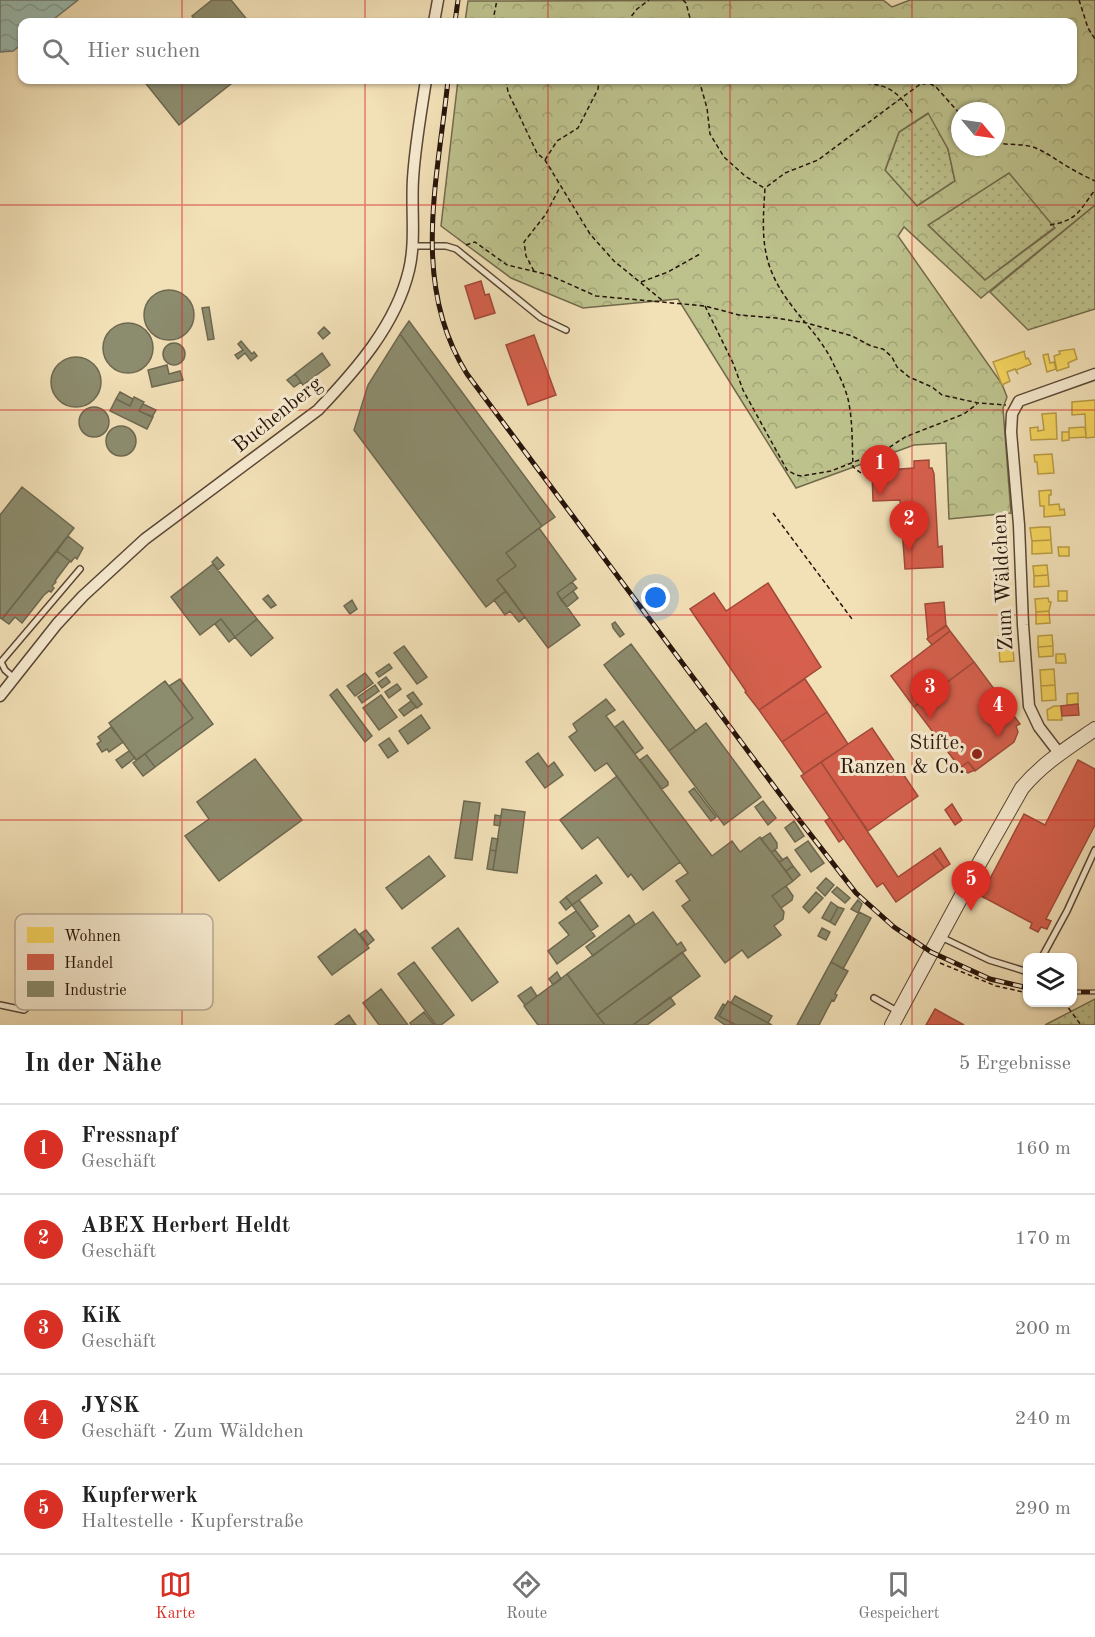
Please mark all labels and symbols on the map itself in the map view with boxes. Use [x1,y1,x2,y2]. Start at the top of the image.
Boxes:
north arrow [951,102,1005,156]
street label: Buchenberg [230,373,327,457]
pin: 1 [860,446,900,495]
pin: 2 [890,502,928,551]
street label: Zum Wäldchen [989,513,1018,651]
your location [641,583,670,612]
pin: 3 [910,670,950,719]
pin: 4 [978,688,1018,737]
place label: Stifte, Ranzen & Co. [839,733,965,778]
marker: Stifte, Ranzen & Co. [970,747,984,761]
pin: 5 [952,862,990,911]
legend [15,914,213,1010]
text: Wohnen [64,929,121,945]
text: Handel [64,956,113,972]
text: Industrie [64,983,127,999]

